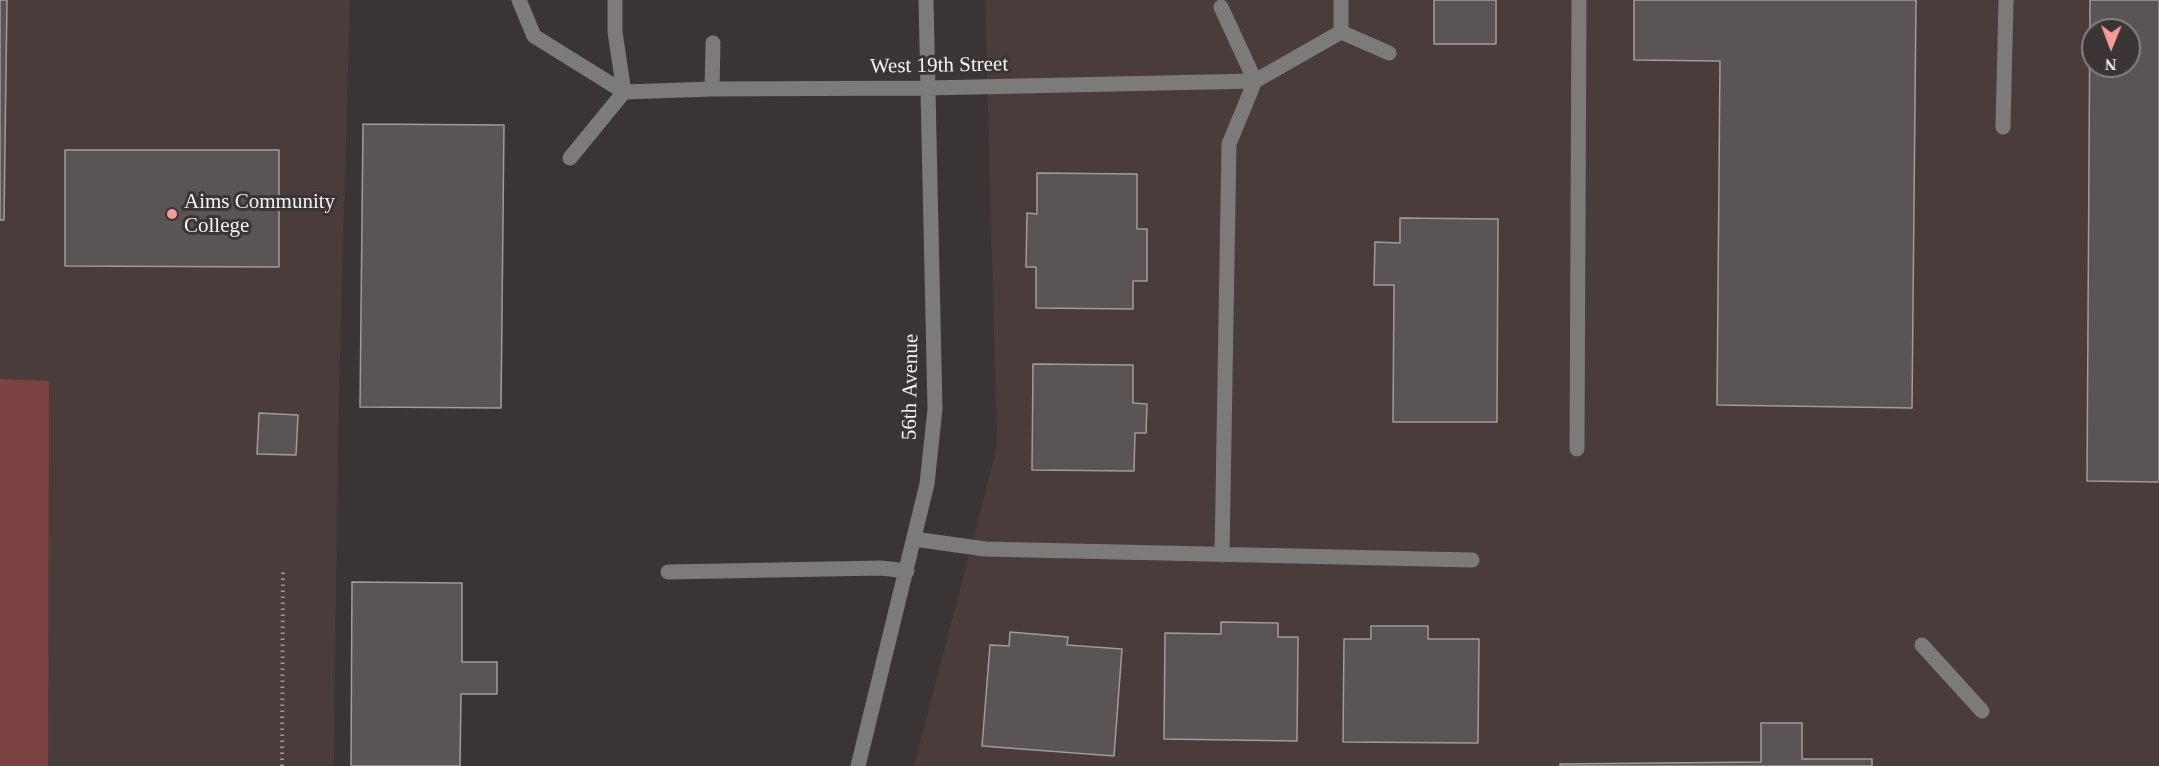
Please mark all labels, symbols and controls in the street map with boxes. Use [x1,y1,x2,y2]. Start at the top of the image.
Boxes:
north arrow [2081,18,2141,78]
street label: West 19th Street [870,52,1008,80]
text: N [2105,56,2117,73]
place label: Aims Community College [184,189,335,239]
marker: Aims Community College [165,207,179,221]
street label: 56th Avenue [897,334,925,440]

